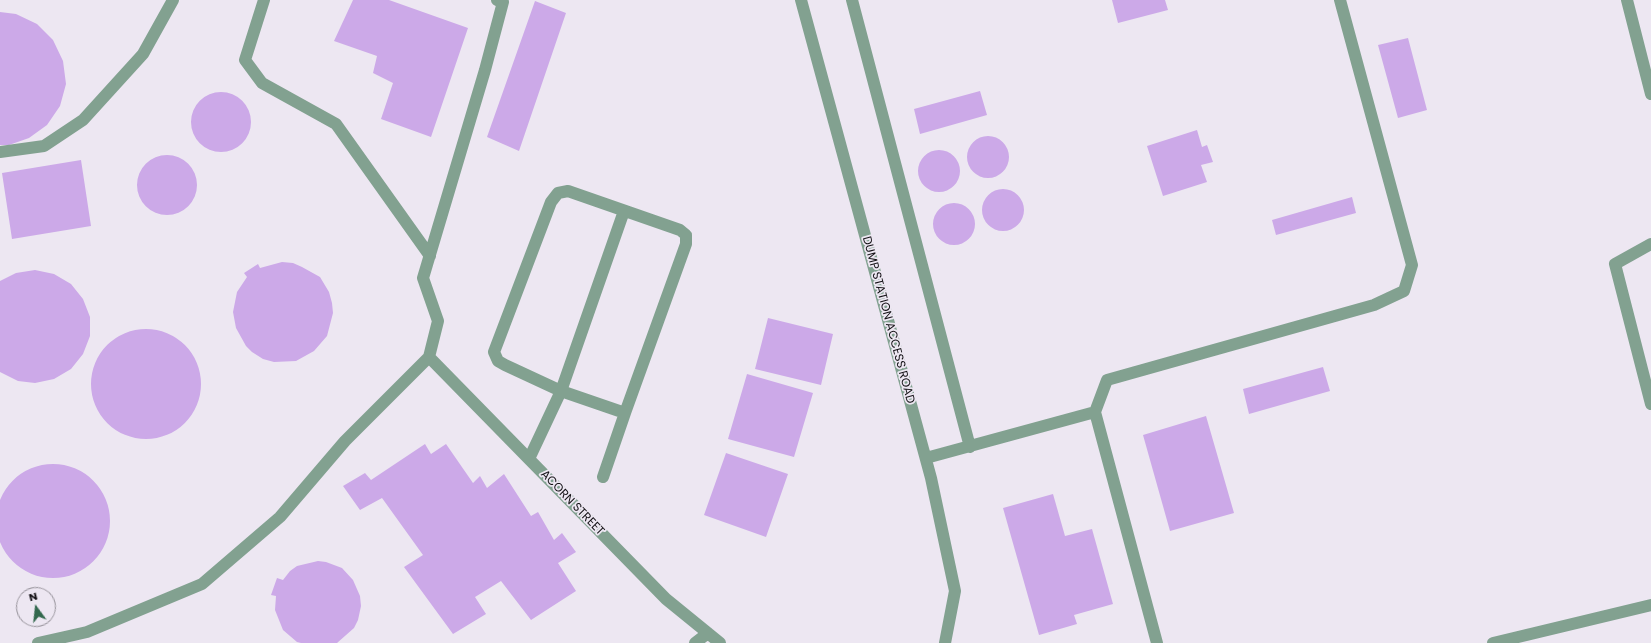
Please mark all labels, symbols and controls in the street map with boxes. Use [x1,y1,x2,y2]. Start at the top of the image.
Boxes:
street label: DUMP STATION ACCESS ROAD [859,235,917,405]
street label: ACORN STREET [537,467,607,539]
north arrow [16,587,56,627]
text: N [27,588,39,605]

